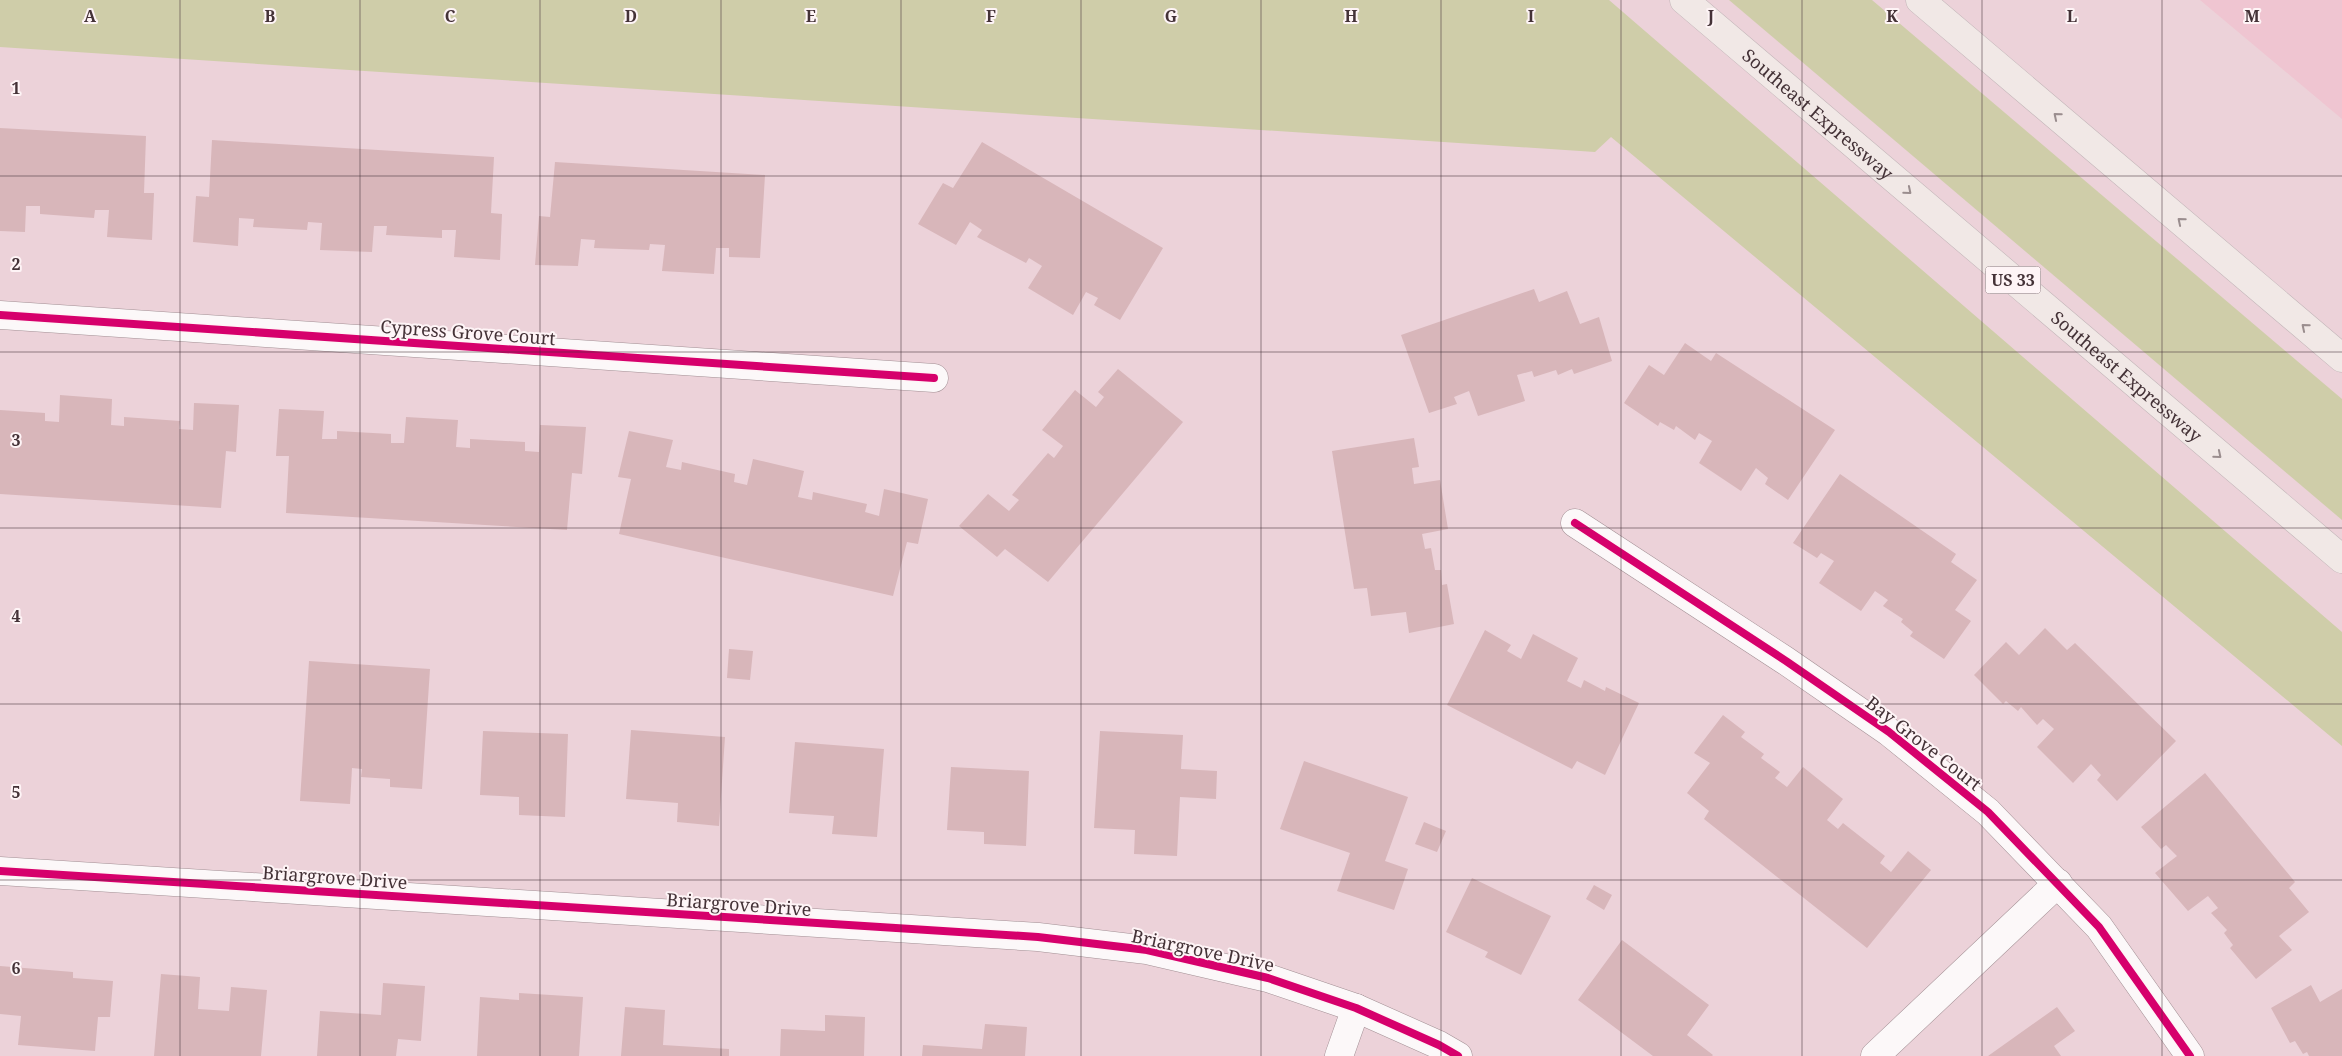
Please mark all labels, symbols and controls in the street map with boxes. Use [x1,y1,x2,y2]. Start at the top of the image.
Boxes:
text: A [84,5,97,27]
text: B [265,5,276,27]
text: C [445,5,456,27]
text: D [625,5,637,27]
text: E [806,5,816,27]
text: F [986,5,996,27]
text: G [1165,5,1177,27]
text: H [1344,5,1358,27]
text: I [1528,5,1534,27]
text: J [1707,5,1715,27]
text: K [1886,5,1898,27]
text: L [2067,5,2077,27]
text: M [2244,5,2260,27]
street label: Southeast Expressway [1738,43,1899,185]
text: 1 [11,77,21,99]
one-way arrow [2054,114,2063,122]
one-way arrow [1902,185,1911,194]
one-way arrow [2178,219,2187,227]
text: 2 [11,253,21,275]
road number: US 33 [1986,266,2040,294]
street label: Southeast Expressway [2046,305,2208,448]
street label: Cypress Grove Court [380,314,556,350]
one-way arrow [2301,323,2310,332]
text: 3 [11,429,21,451]
one-way arrow [2212,449,2221,457]
text: 4 [11,605,21,627]
street label: Bay Grove Court [1861,690,1987,796]
text: 5 [11,781,21,803]
street label: Briargrove Drive [262,860,408,894]
street label: Briargrove Drive [666,887,812,921]
street label: Briargrove Drive [1129,923,1277,977]
text: 6 [11,957,21,979]

